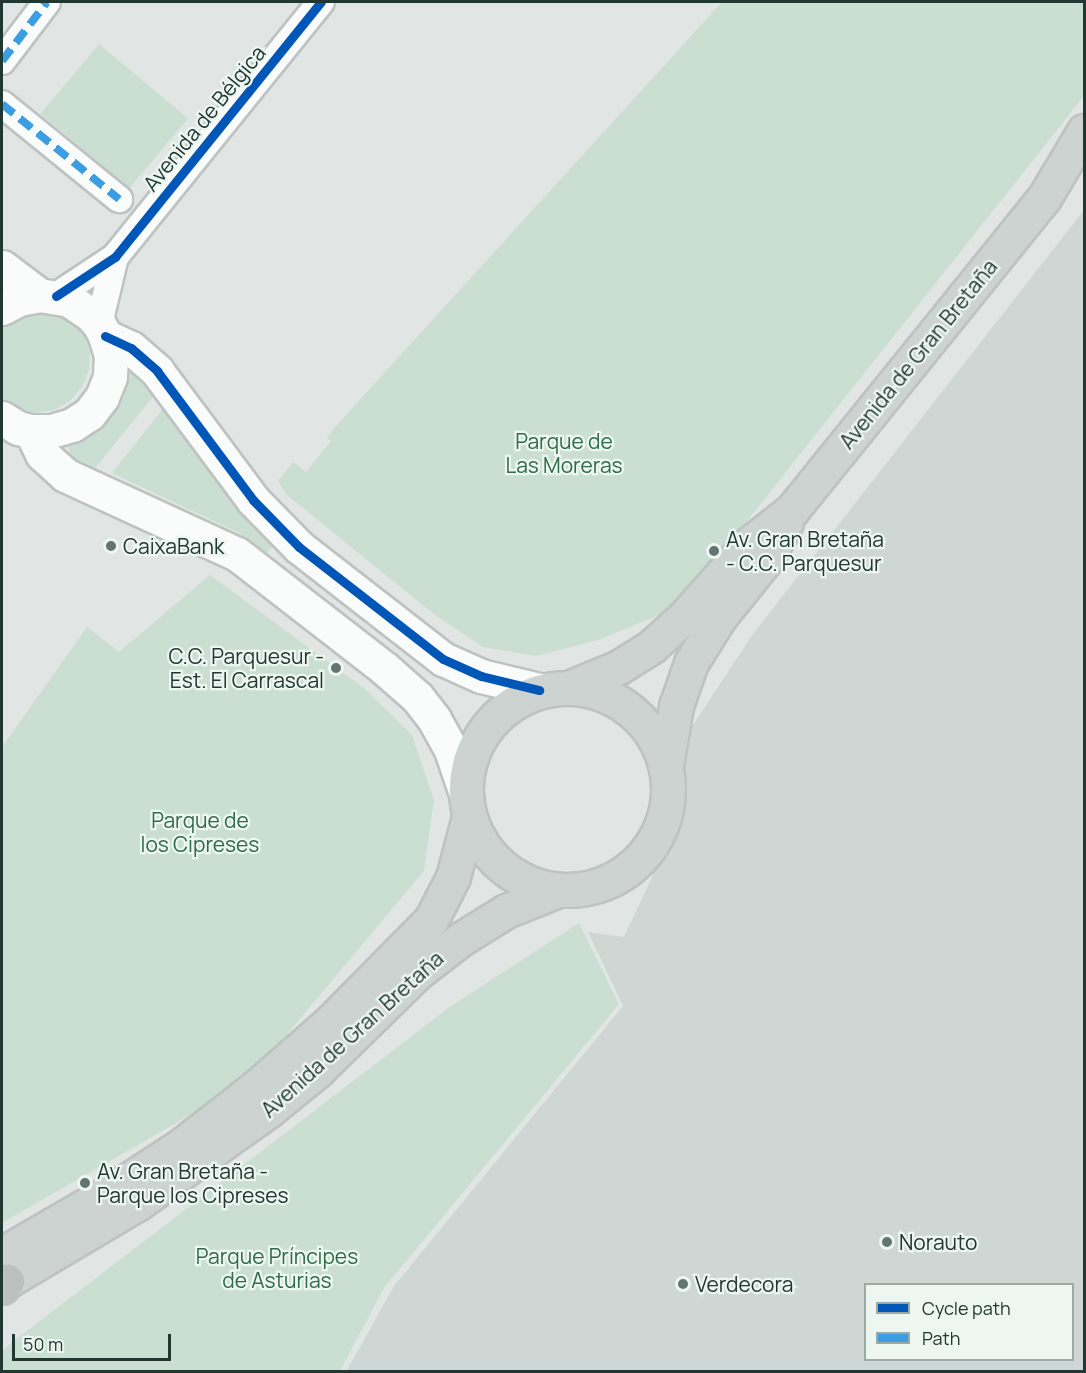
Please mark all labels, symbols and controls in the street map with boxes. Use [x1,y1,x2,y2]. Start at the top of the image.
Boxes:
street label: Avenida de Bélgica [138,40,270,196]
street label: Avenida de Gran Bretaña [834,254,1002,454]
park label: Parque de Las Moreras [505,428,623,478]
place label: Av. Gran Bretaña - C.C. Parquesur [726,526,884,576]
place label: CaixaBank [123,533,224,559]
marker: CaixaBank [104,539,118,553]
marker: Av. Gran Bretaña - C.C. Parquesur [707,544,721,558]
place label: C.C. Parquesur - Est. El Carrascal [168,643,324,693]
marker: C.C. Parquesur - Est. El Carrascal [329,661,343,675]
park label: Parque de los Cipreses [141,807,259,857]
street label: Avenida de Gran Bretaña [256,946,448,1122]
place label: Av. Gran Bretaña - Parque los Cipreses [97,1158,289,1208]
marker: Av. Gran Bretaña - Parque los Cipreses [78,1176,92,1190]
place label: Norauto [899,1229,977,1255]
marker: Norauto [880,1235,894,1249]
park label: Parque Príncipes de Asturias [196,1243,358,1293]
place label: Verdecora [695,1271,793,1297]
marker: Verdecora [676,1277,690,1291]
legend [864,1283,1074,1361]
text: Cycle path [922,1296,1011,1320]
scale bar [15,1322,174,1360]
text: Path [922,1326,960,1350]
text: 50 m [23,1332,63,1356]

